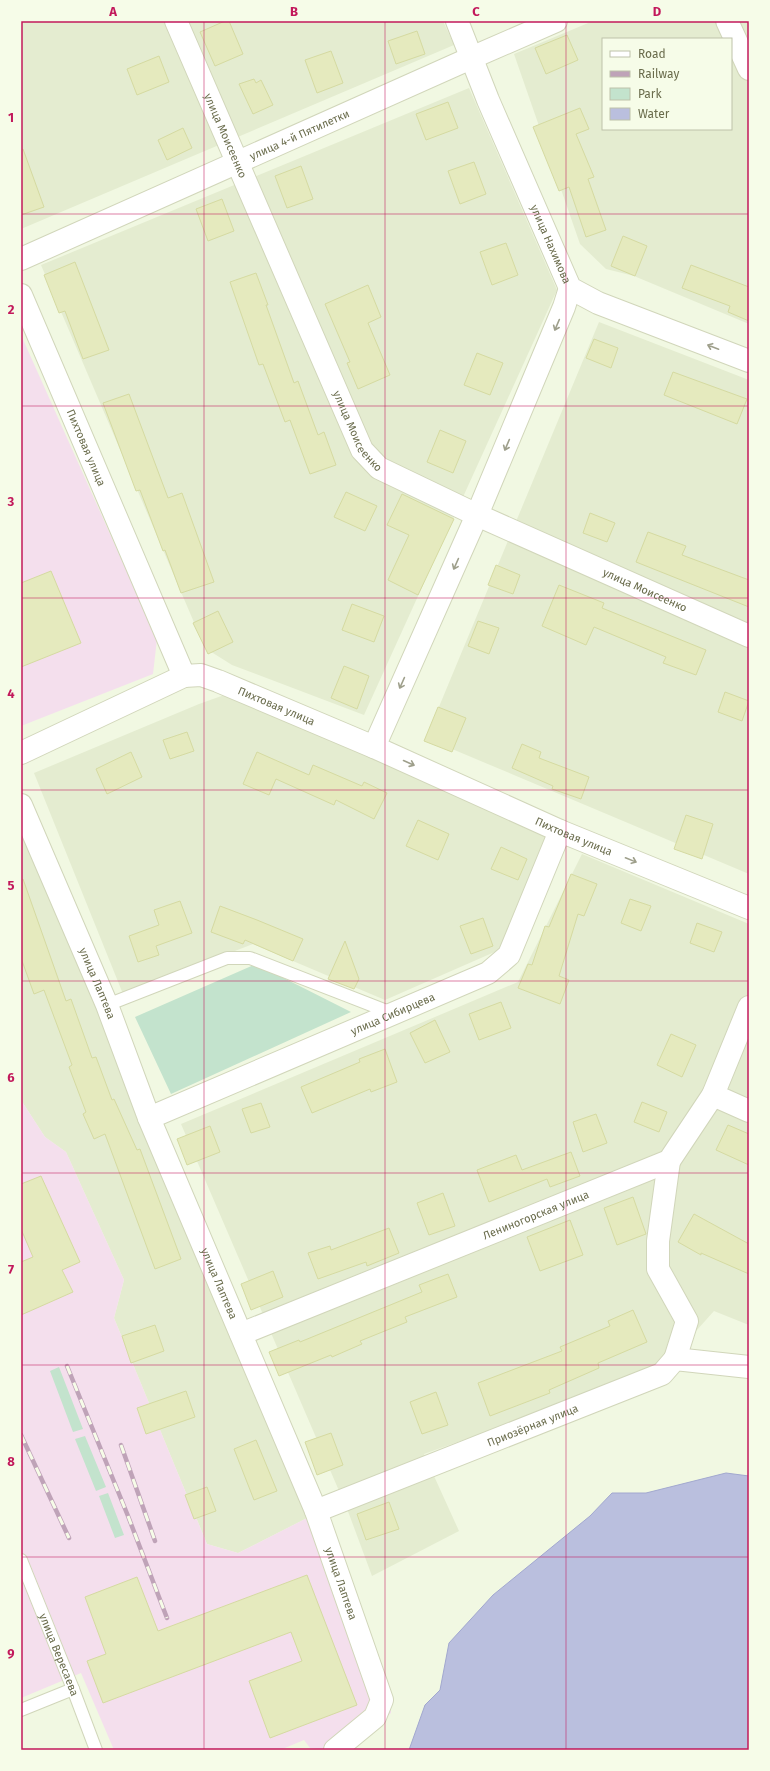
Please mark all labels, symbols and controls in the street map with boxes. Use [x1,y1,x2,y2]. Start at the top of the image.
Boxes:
text: A [108,4,117,19]
text: B [290,4,298,19]
text: C [472,4,480,19]
text: D [653,4,662,19]
legend [602,38,732,130]
text: Road [638,47,666,61]
text: Railway [638,67,679,81]
text: Park [638,87,662,101]
street label: улица Моисеенко [201,92,249,180]
street label: улица 4-й Пятилетки [248,107,352,163]
text: Water [638,107,670,121]
text: 1 [8,110,14,125]
street label: улица Нахимова [527,203,573,286]
text: 2 [8,302,15,317]
one-way arrow [553,319,560,331]
one-way arrow [707,343,719,351]
street label: улица Моисеенко [330,389,385,474]
street label: Пихтовая улица [64,407,108,488]
one-way arrow [502,438,510,450]
text: 3 [7,494,15,509]
one-way arrow [451,558,459,570]
street label: улица Моисеенко [601,566,689,615]
one-way arrow [398,677,406,689]
street label: Пихтовая улица [236,684,317,728]
text: 4 [7,686,15,701]
one-way arrow [403,760,415,767]
street label: Пихтовая улица [533,815,614,859]
one-way arrow [624,857,636,864]
text: 5 [8,878,15,893]
street label: улица Лаптева [76,946,118,1021]
street label: улица Сибирцева [349,991,437,1038]
text: 6 [7,1070,15,1085]
street label: Лениногорская улица [481,1188,591,1243]
street label: улица Лаптева [198,1246,240,1321]
text: 7 [8,1262,14,1277]
street label: Приозёрная улица [485,1402,580,1450]
text: 8 [7,1454,15,1469]
street label: улица Лаптева [322,1546,360,1622]
street label: улица Вересаева [36,1612,81,1698]
text: 9 [7,1646,15,1661]

